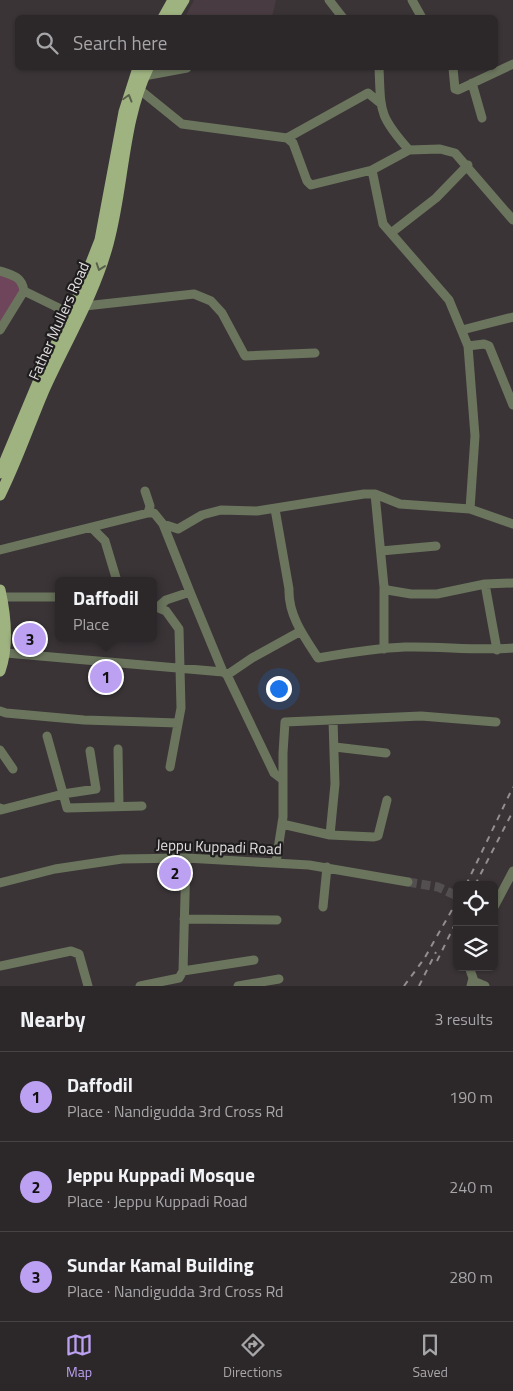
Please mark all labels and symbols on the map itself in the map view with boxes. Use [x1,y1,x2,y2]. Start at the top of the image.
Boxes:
one-way arrow [122,94,132,103]
street label: Father Mullers Road [22,258,95,384]
one-way arrow [96,263,106,271]
pin: 3 [14,620,46,658]
pin: 1 [90,658,122,696]
your location [266,676,292,702]
street label: Jeppu Kuppadi Road [156,833,282,860]
pin: 2 [159,854,191,892]

